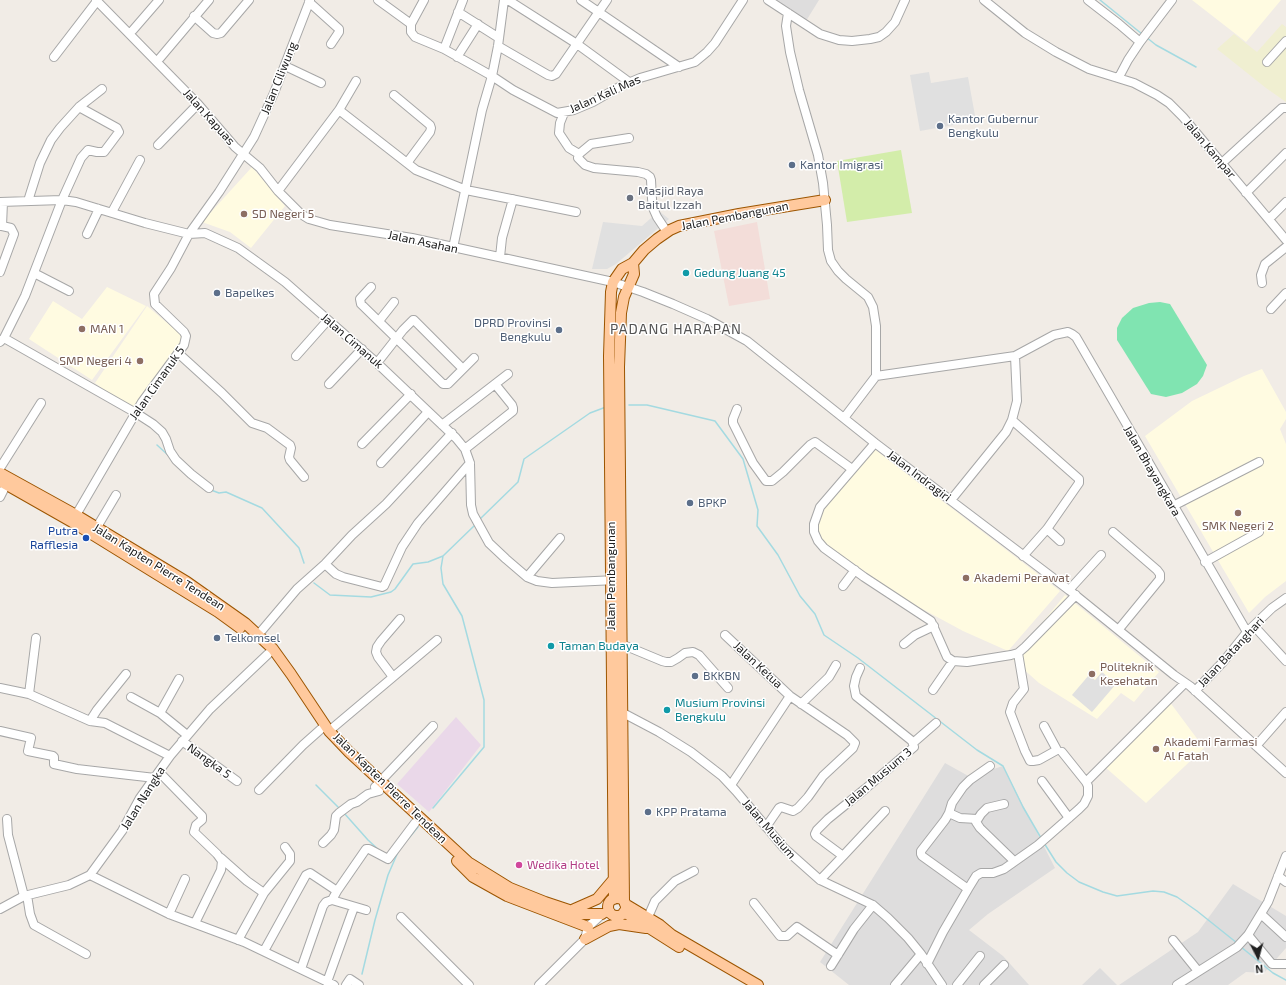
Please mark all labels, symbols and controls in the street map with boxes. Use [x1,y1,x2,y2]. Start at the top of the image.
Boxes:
street label: Jalan Ciliwung [258,40,300,116]
street label: Jalan Kali Mas [567,72,643,116]
street label: Jalan Kapuas [180,86,238,148]
place label: Kantor Gubernur Bengkulu [948,112,1039,140]
street label: Jalan Kampar [1181,116,1239,182]
marker: Kantor Gubernur Bengkulu [935,121,945,131]
place label: Kantor Imigrasi [800,158,883,172]
marker: Kantor Imigrasi [787,160,797,170]
place label: Masjid Raya Baitul Izzah [638,184,704,212]
marker: Masjid Raya Baitul Izzah [625,193,635,203]
street label: Jalan Pembangunan [680,199,790,233]
place label: SD Negeri 5 [252,207,314,221]
marker: SD Negeri 5 [239,209,249,219]
street label: Jalan Asahan [387,228,459,256]
place label: Gedung Juang 45 [694,266,786,280]
marker: Gedung Juang 45 [681,268,691,278]
place label: Bapelkes [225,286,274,300]
marker: Bapelkes [212,288,222,298]
street label: Jalan Cimanuk [318,310,386,372]
place label: DPRD Provinsi Bengkulu [474,316,551,344]
district label: PADANG HARAPAN [610,321,742,337]
place label: MAN 1 [90,322,124,336]
marker: MAN 1 [77,324,87,334]
marker: DPRD Provinsi Bengkulu [554,325,564,335]
street label: Jalan Cimanuk 5 [126,343,188,423]
place label: SMP Negeri 4 [59,354,132,368]
marker: SMP Negeri 4 [135,356,145,366]
street label: Jalan Bhayangkara [1120,423,1184,519]
street label: Jalan Indragiri [884,447,954,505]
place label: BPKP [698,496,727,510]
marker: BPKP [685,498,695,508]
marker: SMK Negeri 2 [1233,508,1243,518]
place label: SMK Negeri 2 [1202,519,1274,533]
street label: Jalan Kapten Pierre Tendean [90,520,228,614]
street label: Jalan Pembangunan [604,522,618,630]
place label: Putra Rafflesia [30,524,78,552]
marker: Putra Rafflesia [81,533,91,543]
place label: Akademi Perawat [974,571,1070,585]
marker: Akademi Perawat [961,573,971,583]
street label: Jalan Batanghari [1195,614,1267,690]
place label: Telkomsel [225,631,280,645]
marker: Telkomsel [212,633,222,643]
place label: Taman Budaya [559,639,639,653]
street label: Jalan Ketua [730,639,786,691]
marker: Taman Budaya [546,641,556,651]
place label: Politeknik Kesehatan [1100,660,1158,688]
place label: BKKBN [703,669,741,683]
marker: Politeknik Kesehatan [1087,669,1097,679]
marker: BKKBN [690,671,700,681]
place label: Musium Provinsi Bengkulu [675,696,765,724]
marker: Musium Provinsi Bengkulu [662,705,672,715]
street label: Jalan Kapten Pierre Tendean [330,730,450,846]
place label: Akademi Farmasi Al Fatah [1164,735,1257,763]
street label: Nangka 5 [184,740,234,782]
marker: Akademi Farmasi Al Fatah [1151,744,1161,754]
street label: Jalan Musium 3 [841,745,915,809]
street label: Jalan Nangka [118,764,168,832]
street label: Jalan Musium [739,796,799,862]
place label: KPP Pratama [656,805,727,819]
marker: KPP Pratama [643,807,653,817]
place label: Wedika Hotel [527,858,599,872]
marker: Wedika Hotel [514,860,524,870]
north arrow [1238,937,1278,977]
text: N [1255,963,1264,976]

